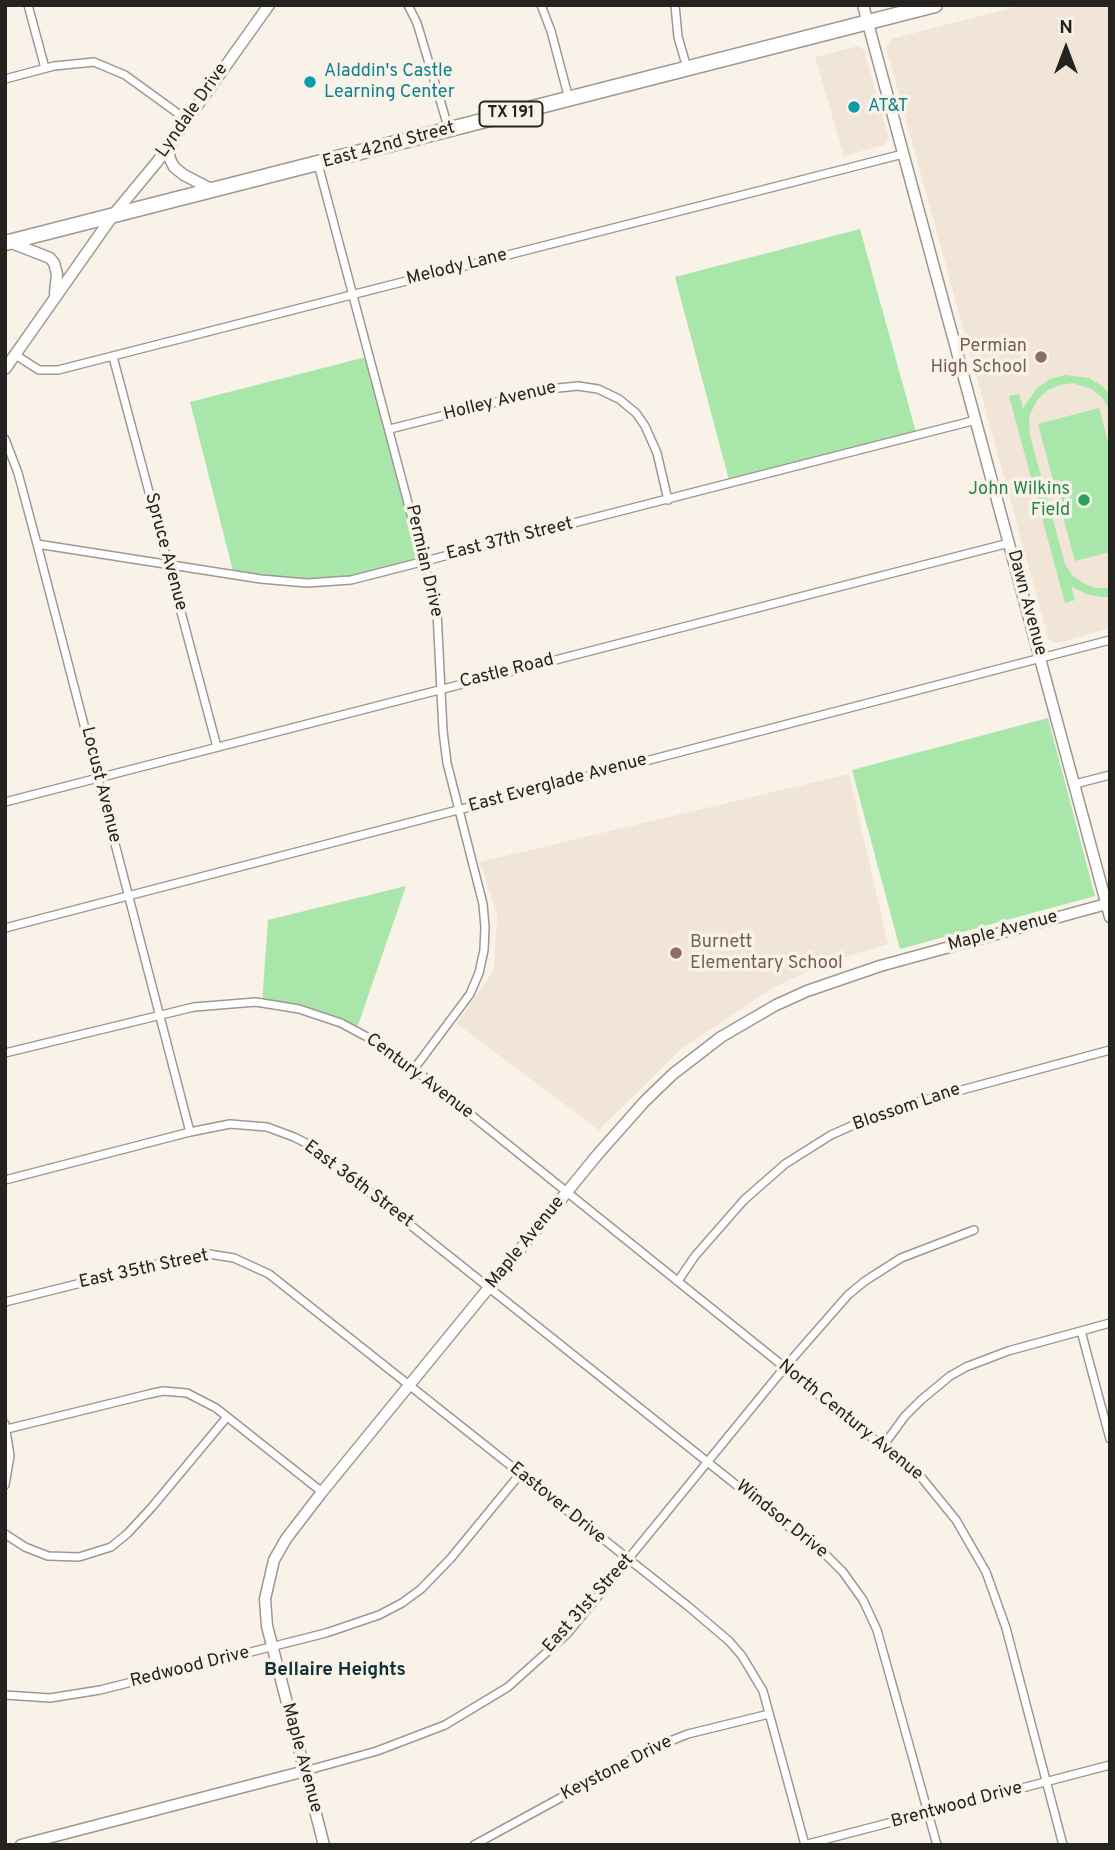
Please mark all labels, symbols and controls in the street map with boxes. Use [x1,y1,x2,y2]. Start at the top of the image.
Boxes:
north arrow [1031,14,1101,84]
text: N [1059,16,1073,40]
street label: Lyndale Drive [153,60,233,162]
place label: Aladdin's Castle Learning Center [324,61,455,104]
marker: Aladdin's Castle Learning Center [302,74,318,90]
place label: AT&T [868,96,908,118]
marker: AT&T [846,99,862,115]
road number: TX 191 [480,102,542,126]
street label: East 42nd Street [321,118,457,174]
street label: Melody Lane [404,245,510,291]
place label: Permian High School [930,336,1027,378]
marker: Permian High School [1033,349,1049,365]
street label: Holley Avenue [441,378,559,426]
place label: John Wilkins Field [968,479,1070,522]
street label: Spruce Avenue [139,491,191,613]
marker: John Wilkins Field [1076,492,1092,508]
street label: Permian Drive [400,503,446,619]
street label: East 37th Street [445,514,575,566]
street label: Dawn Avenue [1002,548,1050,658]
street label: Castle Road [458,650,556,694]
street label: Locust Avenue [75,725,125,845]
street label: East Everglade Avenue [467,750,649,818]
street label: Maple Avenue [946,907,1060,957]
place label: Burnett Elementary School [690,932,843,974]
marker: Burnett Elementary School [668,945,684,961]
street label: Century Avenue [361,1030,477,1124]
street label: Blossom Lane [850,1079,964,1137]
street label: East 36th Street [299,1137,417,1233]
street label: Maple Avenue [482,1192,570,1294]
street label: East 35th Street [77,1246,211,1294]
street label: North Century Avenue [773,1356,927,1486]
street label: Eastover Drive [504,1459,610,1549]
street label: Windsor Drive [731,1476,831,1564]
street label: East 31st Street [539,1550,639,1658]
street label: Redwood Drive [128,1643,252,1693]
district label: Bellaire Heights [264,1660,406,1682]
street label: Maple Avenue [276,1701,326,1815]
street label: Keystone Drive [558,1732,676,1806]
street label: Brentwood Drive [889,1778,1025,1834]

